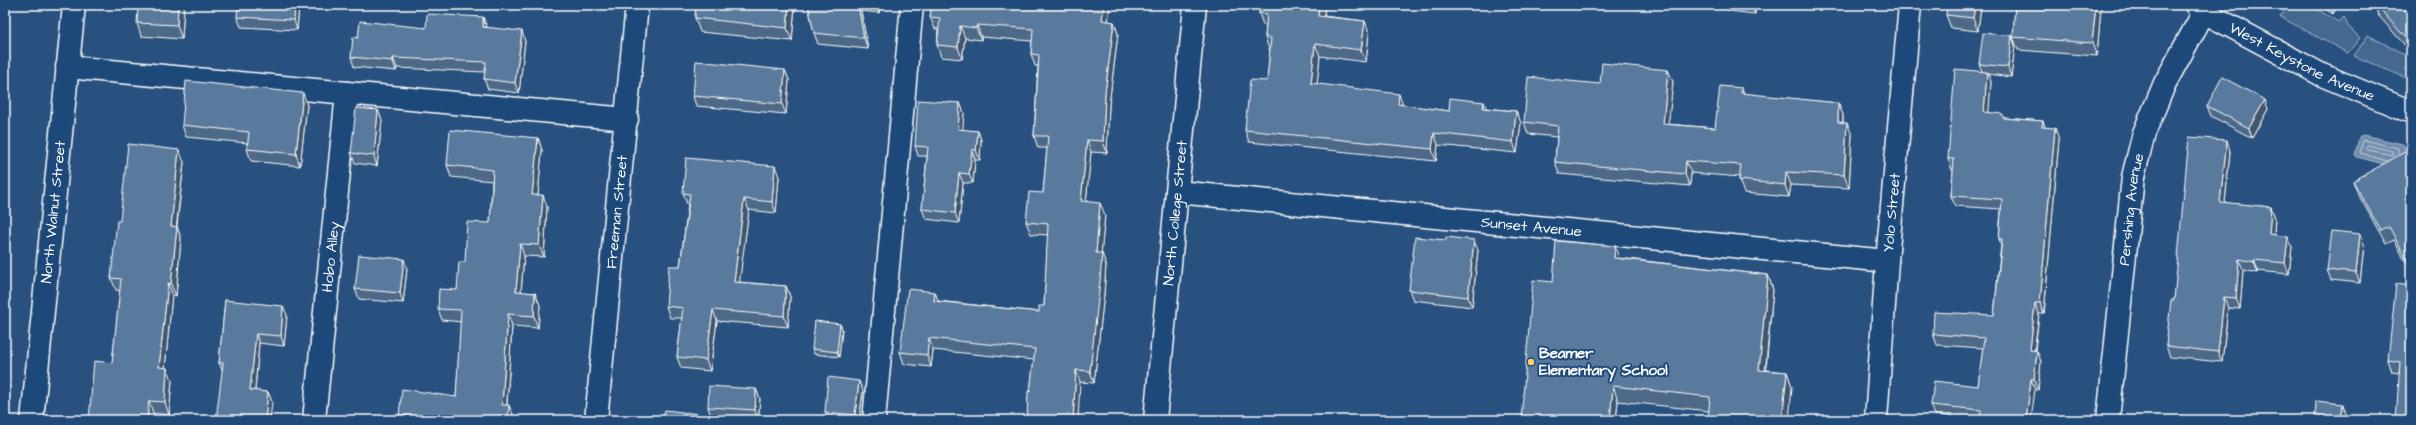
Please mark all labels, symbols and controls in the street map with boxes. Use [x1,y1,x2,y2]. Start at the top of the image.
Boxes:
street label: West Keystone Avenue [2226,17,2378,106]
street label: North College Street [1158,139,1192,287]
street label: North Walnut Street [35,140,71,284]
street label: Pershing Avenue [2113,151,2149,267]
street label: Freeman Street [600,154,633,270]
street label: Yolo Street [1877,172,1905,253]
street label: Sunset Avenue [1480,211,1583,242]
street label: Hobo Alley [316,220,345,293]
place label: Beamer Elementary School [1539,343,1668,382]
marker: Beamer Elementary School [1526,357,1536,367]

